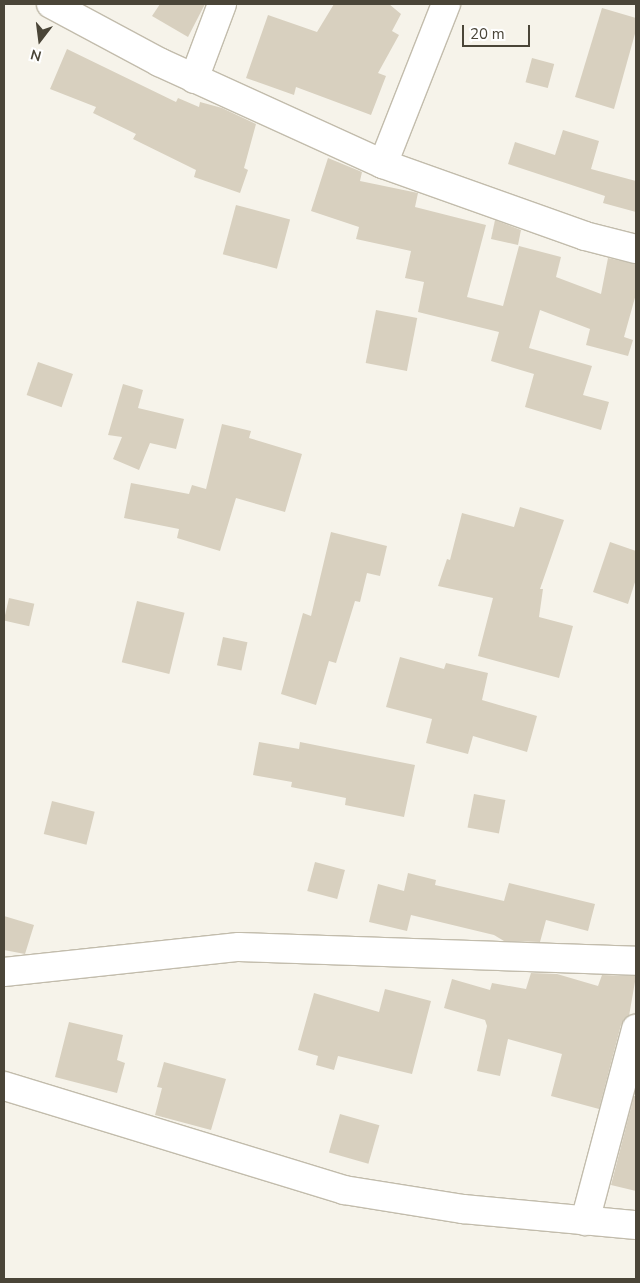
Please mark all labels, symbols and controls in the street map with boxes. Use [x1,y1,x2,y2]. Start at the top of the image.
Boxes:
north arrow [15,15,65,65]
scale bar [465,15,532,47]
text: 20 m [470,24,505,44]
text: N [28,44,44,66]

